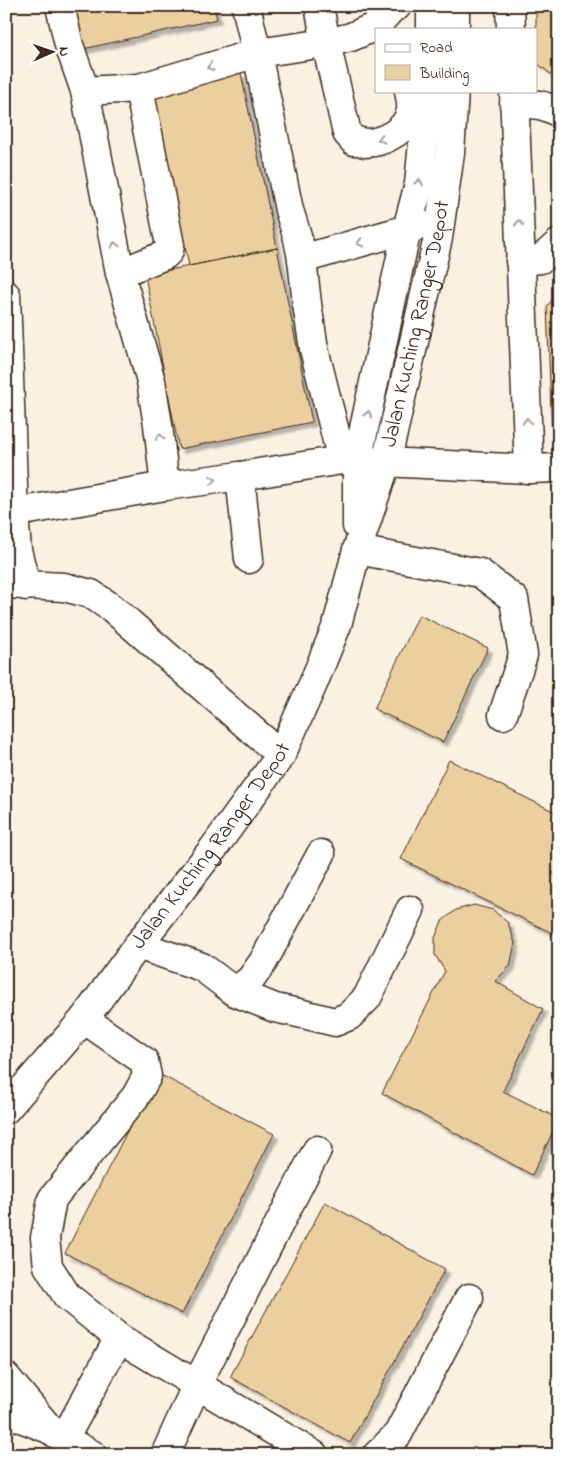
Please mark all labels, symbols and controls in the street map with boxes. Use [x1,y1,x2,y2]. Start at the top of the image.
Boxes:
north arrow [28,28,78,78]
legend [375,28,538,92]
text: Road [420,37,453,59]
text: N [53,47,74,57]
one-way arrow [206,61,215,72]
text: Building [419,63,469,86]
one-way arrow [377,133,386,144]
one-way arrow [413,178,423,187]
street label: Jalan Kuching Ranger Depot [374,198,459,451]
one-way arrow [513,219,524,227]
one-way arrow [357,237,365,247]
one-way arrow [110,241,120,249]
one-way arrow [362,409,372,418]
one-way arrow [522,417,532,424]
one-way arrow [155,433,166,441]
one-way arrow [209,475,217,486]
street label: Jalan Kuching Ranger Depot [124,737,301,957]

